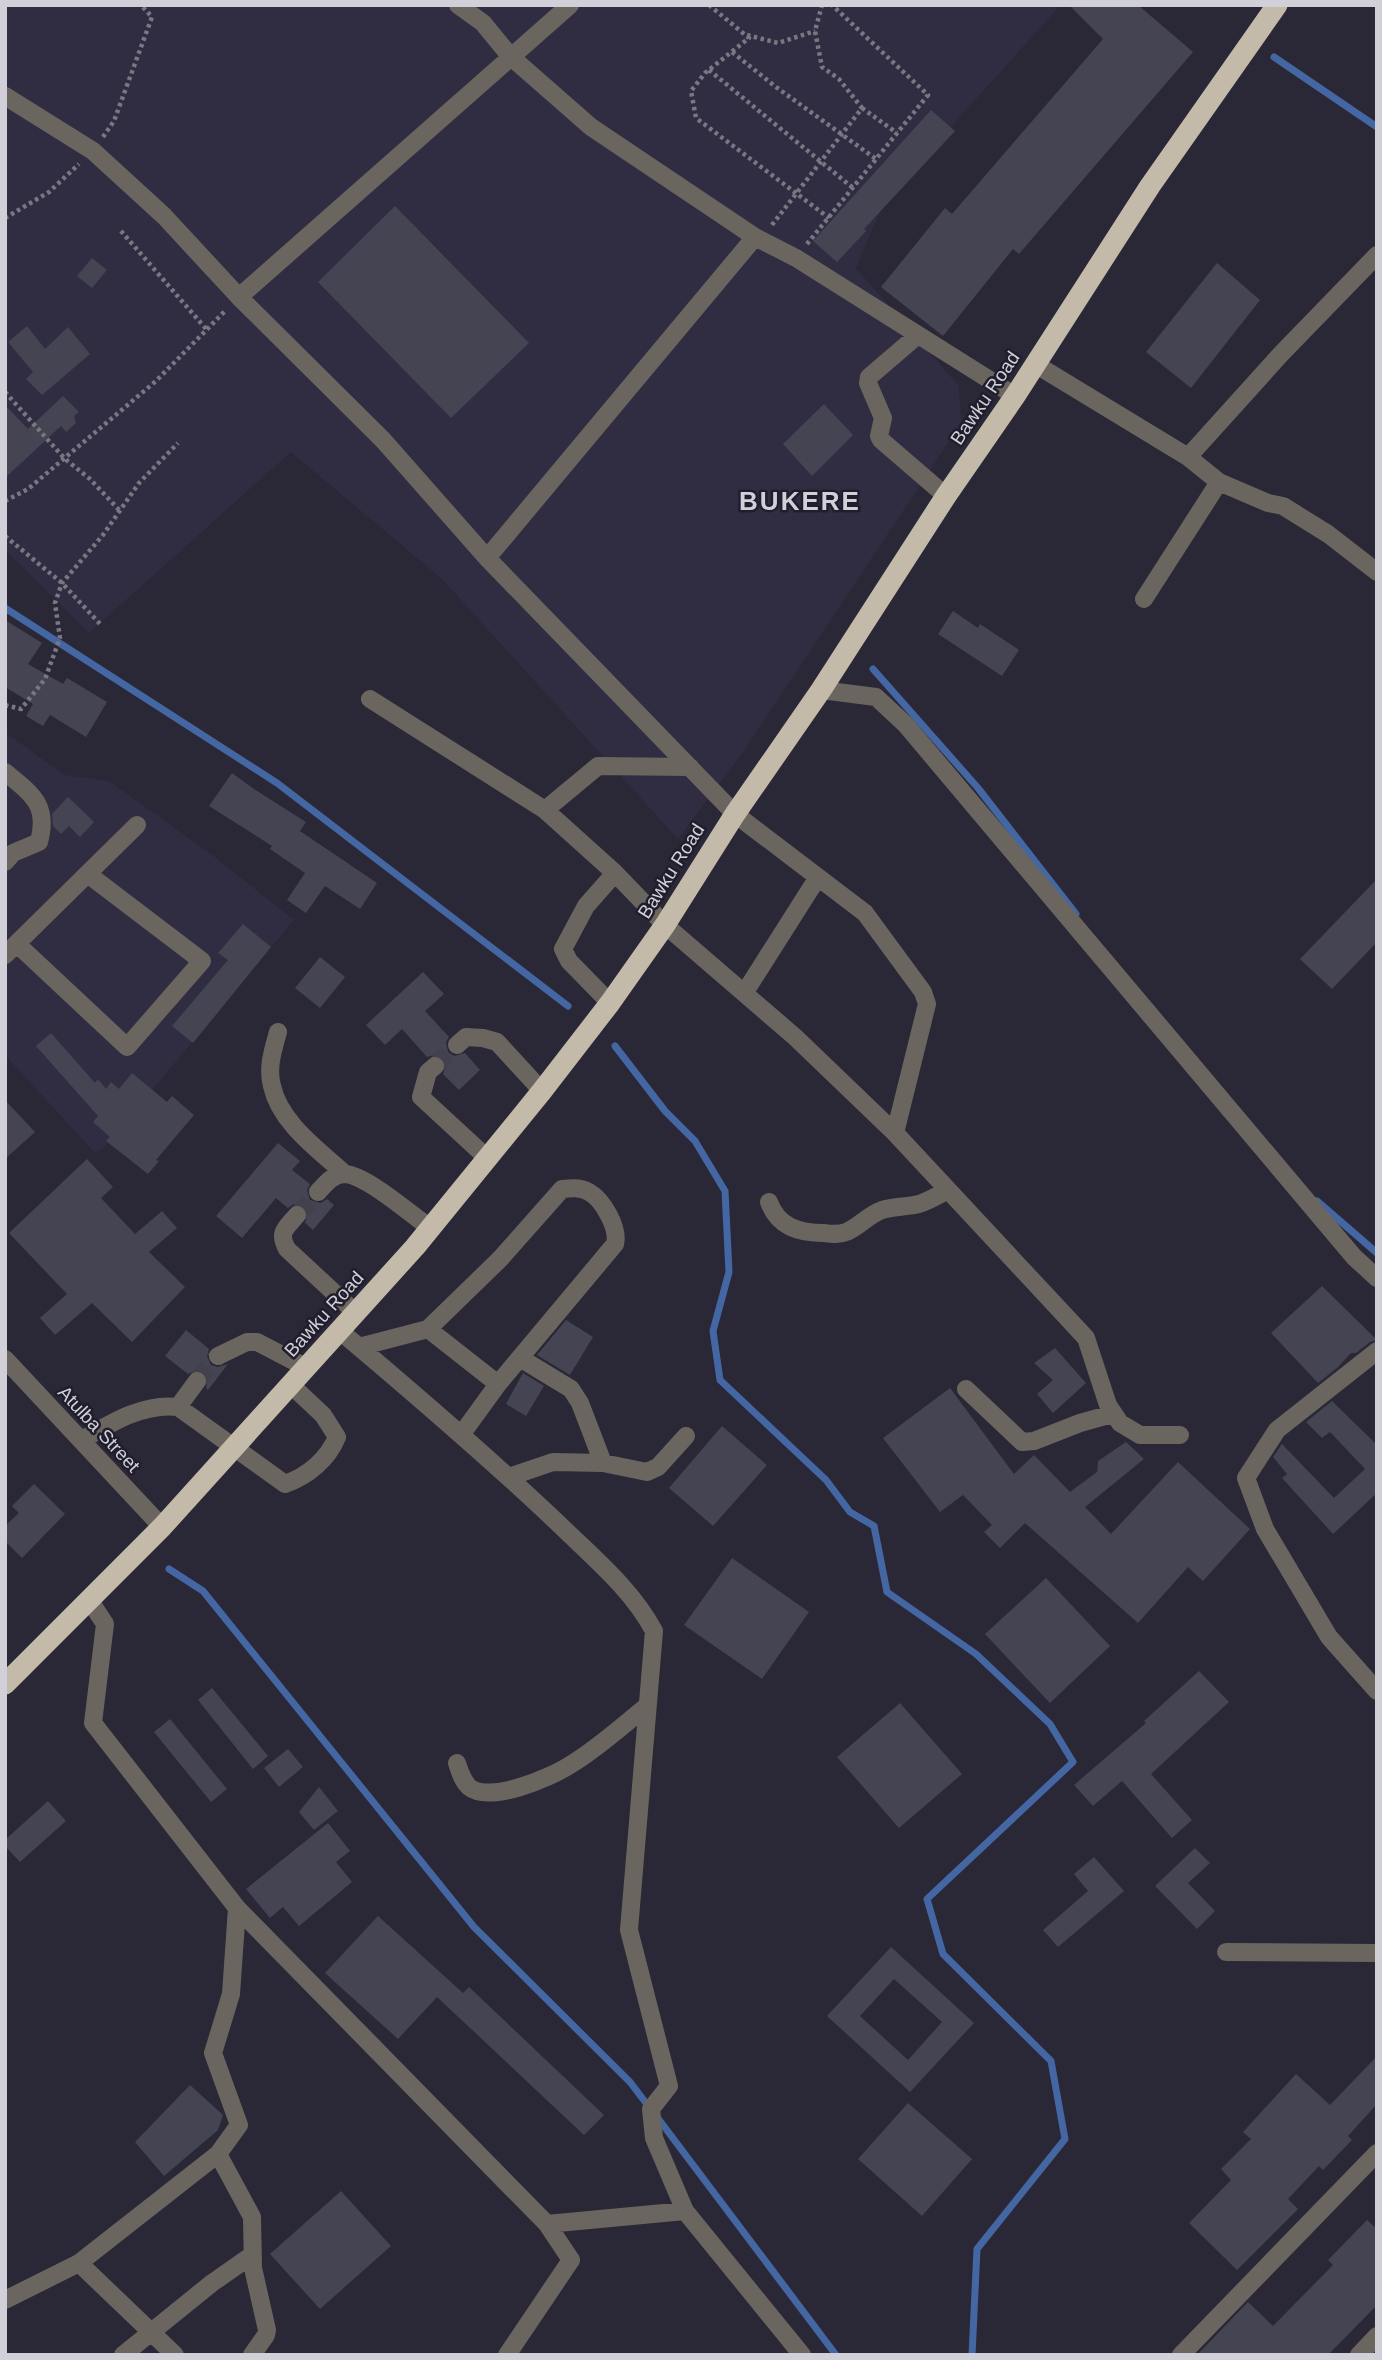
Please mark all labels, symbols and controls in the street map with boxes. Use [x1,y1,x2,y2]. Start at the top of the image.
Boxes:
street label: Bawku Road [946,347,1024,449]
district label: BUKERE [739,486,861,516]
street label: Bawku Road [634,820,708,922]
street label: Bawku Road [280,1267,368,1361]
street label: Atulba Street [54,1382,145,1477]

